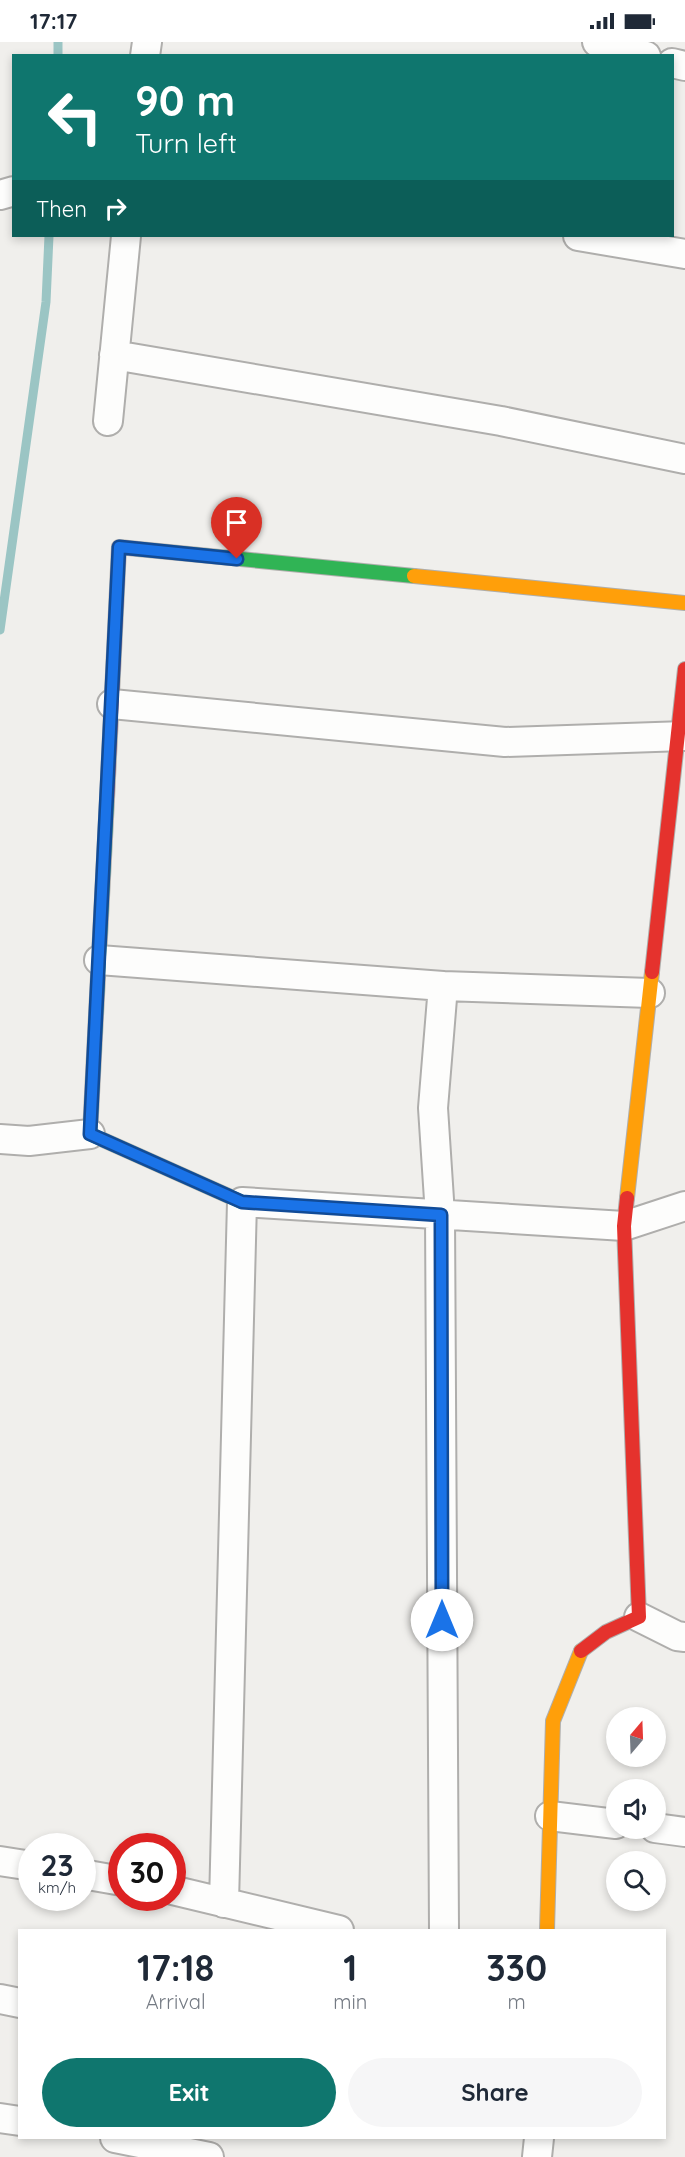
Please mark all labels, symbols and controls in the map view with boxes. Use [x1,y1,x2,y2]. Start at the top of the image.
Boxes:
text: 17:17 [30,7,77,35]
text: 90 m [135,74,235,127]
icon: left [36,78,114,156]
text: Turn left [135,126,237,160]
icon: right [99,192,132,225]
text: Then [36,195,87,223]
pin [211,497,262,559]
icon: arrive [220,506,253,539]
position arrow [410,1588,474,1652]
north arrow [606,1707,666,1767]
map controls [606,1707,666,1911]
button: sound [606,1779,666,1839]
speed limit sign: 30 [108,1833,186,1911]
text: 23 [40,1846,74,1884]
button: search [606,1851,666,1911]
text: km/h [38,1878,76,1897]
text: 17:18 [137,1945,214,1990]
text: 1 [343,1945,357,1990]
text: 330 [486,1945,547,1990]
text: Arrival [146,1989,206,2014]
text: min [333,1989,367,2014]
text: m [508,1989,526,2014]
button: Exit [42,2058,336,2127]
button: Share [348,2058,642,2127]

